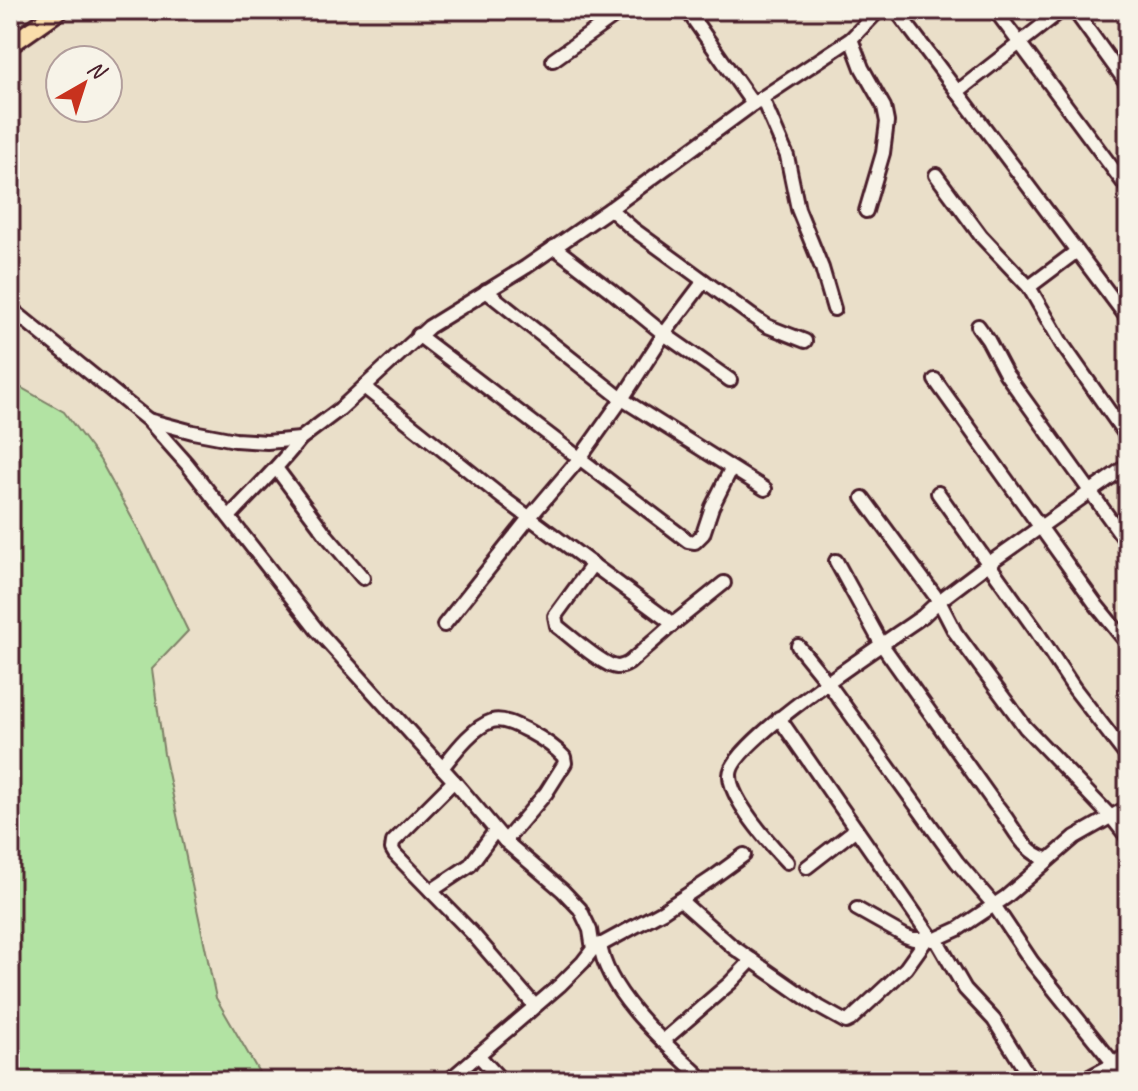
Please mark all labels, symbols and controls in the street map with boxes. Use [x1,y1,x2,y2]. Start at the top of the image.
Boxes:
north arrow [44,44,124,124]
text: N [82,54,113,87]

